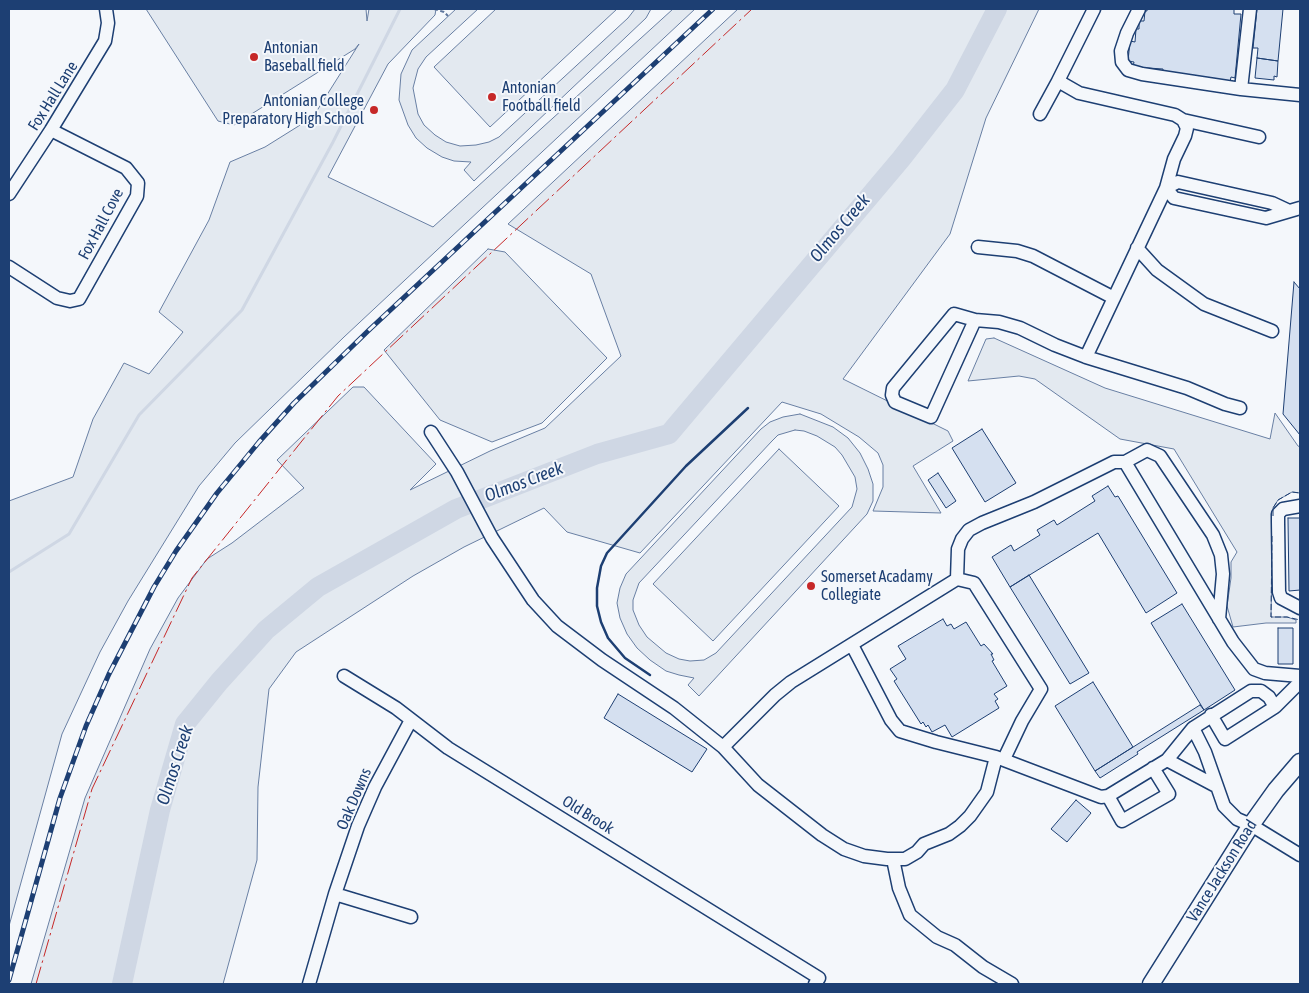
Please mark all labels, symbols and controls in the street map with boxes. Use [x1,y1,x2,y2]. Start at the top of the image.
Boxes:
place label: Antonian Baseball field [264,38,345,76]
marker: Antonian Baseball field [248,51,260,63]
street label: Fox Hall Lane [24,58,82,134]
place label: Antonian Football field [502,78,580,116]
place label: Antonian College Preparatory High School [222,91,364,129]
marker: Antonian Football field [486,91,498,103]
marker: Antonian College Preparatory High School [368,104,380,116]
street label: Fox Hall Cove [74,185,128,263]
water label: Olmos Creek [805,190,875,266]
water label: Olmos Creek [482,457,566,507]
place label: Somerset Acadamy Collegiate [821,567,933,605]
marker: Somerset Acadamy Collegiate [805,580,817,592]
water label: Olmos Creek [152,723,198,807]
street label: Oak Downs [332,765,376,833]
street label: Old Brook [558,792,618,838]
street label: Vance Jackson Road [1183,816,1261,926]

